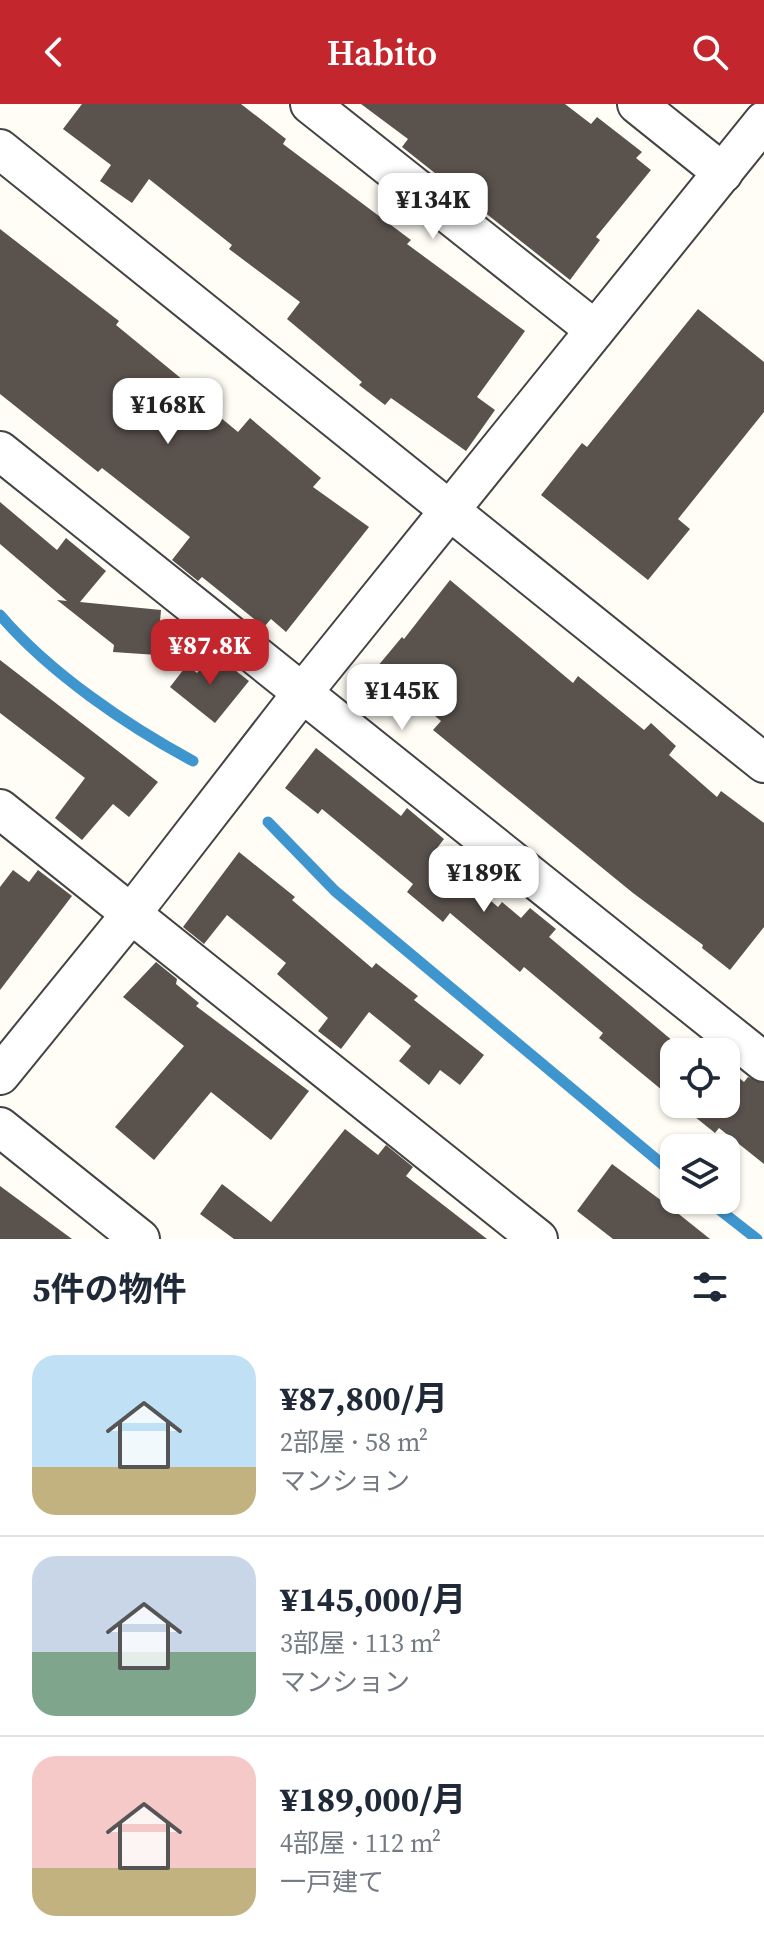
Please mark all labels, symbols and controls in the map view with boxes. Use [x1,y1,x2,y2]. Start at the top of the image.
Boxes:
text: Habito [327,28,437,77]
icon: back [32,30,76,74]
icon: search [688,30,732,74]
pin: ¥134K [377,173,489,241]
text: ¥134K [396,181,470,217]
pin: ¥168K [112,378,224,446]
text: ¥168K [131,386,205,422]
pin: ¥87.8K [145,619,275,687]
text: ¥87.8K [169,627,251,663]
pin: ¥145K [346,664,458,732]
text: ¥145K [365,672,439,708]
pin: ¥189K [428,846,540,914]
text: ¥189K [447,854,521,890]
map controls [660,1038,740,1214]
button: locate [660,1038,740,1118]
button: layers [660,1134,740,1214]
icon: filters [688,1265,732,1309]
text: 5件の物件 [32,1266,186,1312]
text: ¥87,800/月 [280,1375,448,1421]
icon: home [96,1387,192,1483]
text: 2部屋 · 58 m² [280,1424,428,1460]
text: マンション [280,1463,410,1499]
text: ¥145,000/月 [280,1576,466,1622]
icon: home [96,1588,192,1684]
text: 3部屋 · 113 m² [280,1625,441,1661]
text: マンション [280,1664,410,1700]
text: ¥189,000/月 [280,1776,466,1822]
icon: home [96,1788,192,1884]
text: 4部屋 · 112 m² [280,1825,441,1861]
text: 一戸建て [280,1864,384,1900]

